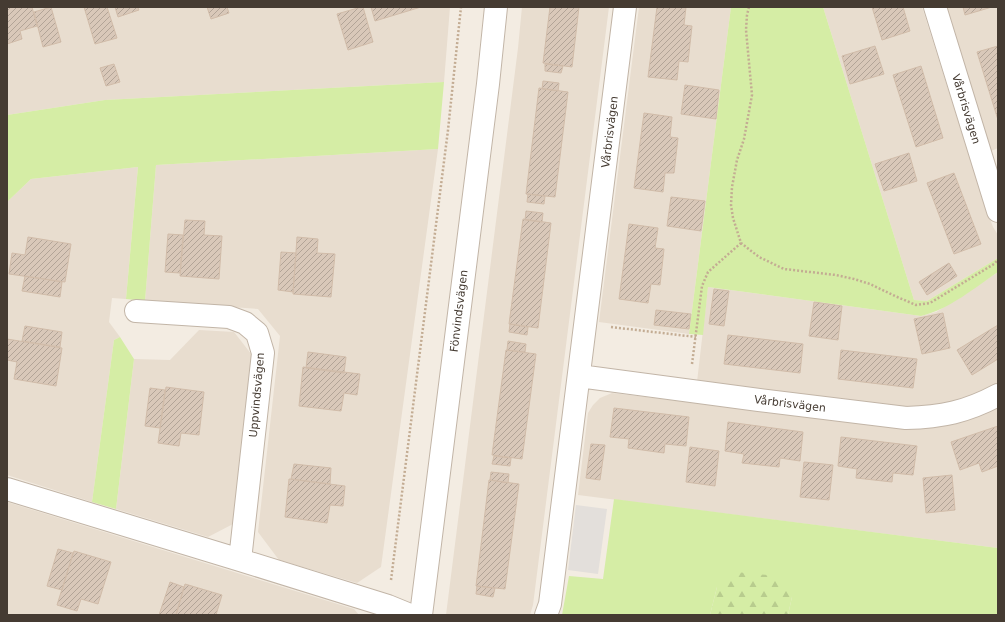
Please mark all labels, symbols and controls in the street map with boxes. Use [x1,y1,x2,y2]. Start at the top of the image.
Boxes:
street label: Vårbrisvägen [949,73,983,145]
street label: Vårbrisvägen [599,95,621,169]
street label: Fönvindsvägen [447,269,471,353]
street label: Uppvindsvägen [247,352,267,438]
street label: Vårbrisvägen [753,393,827,415]

